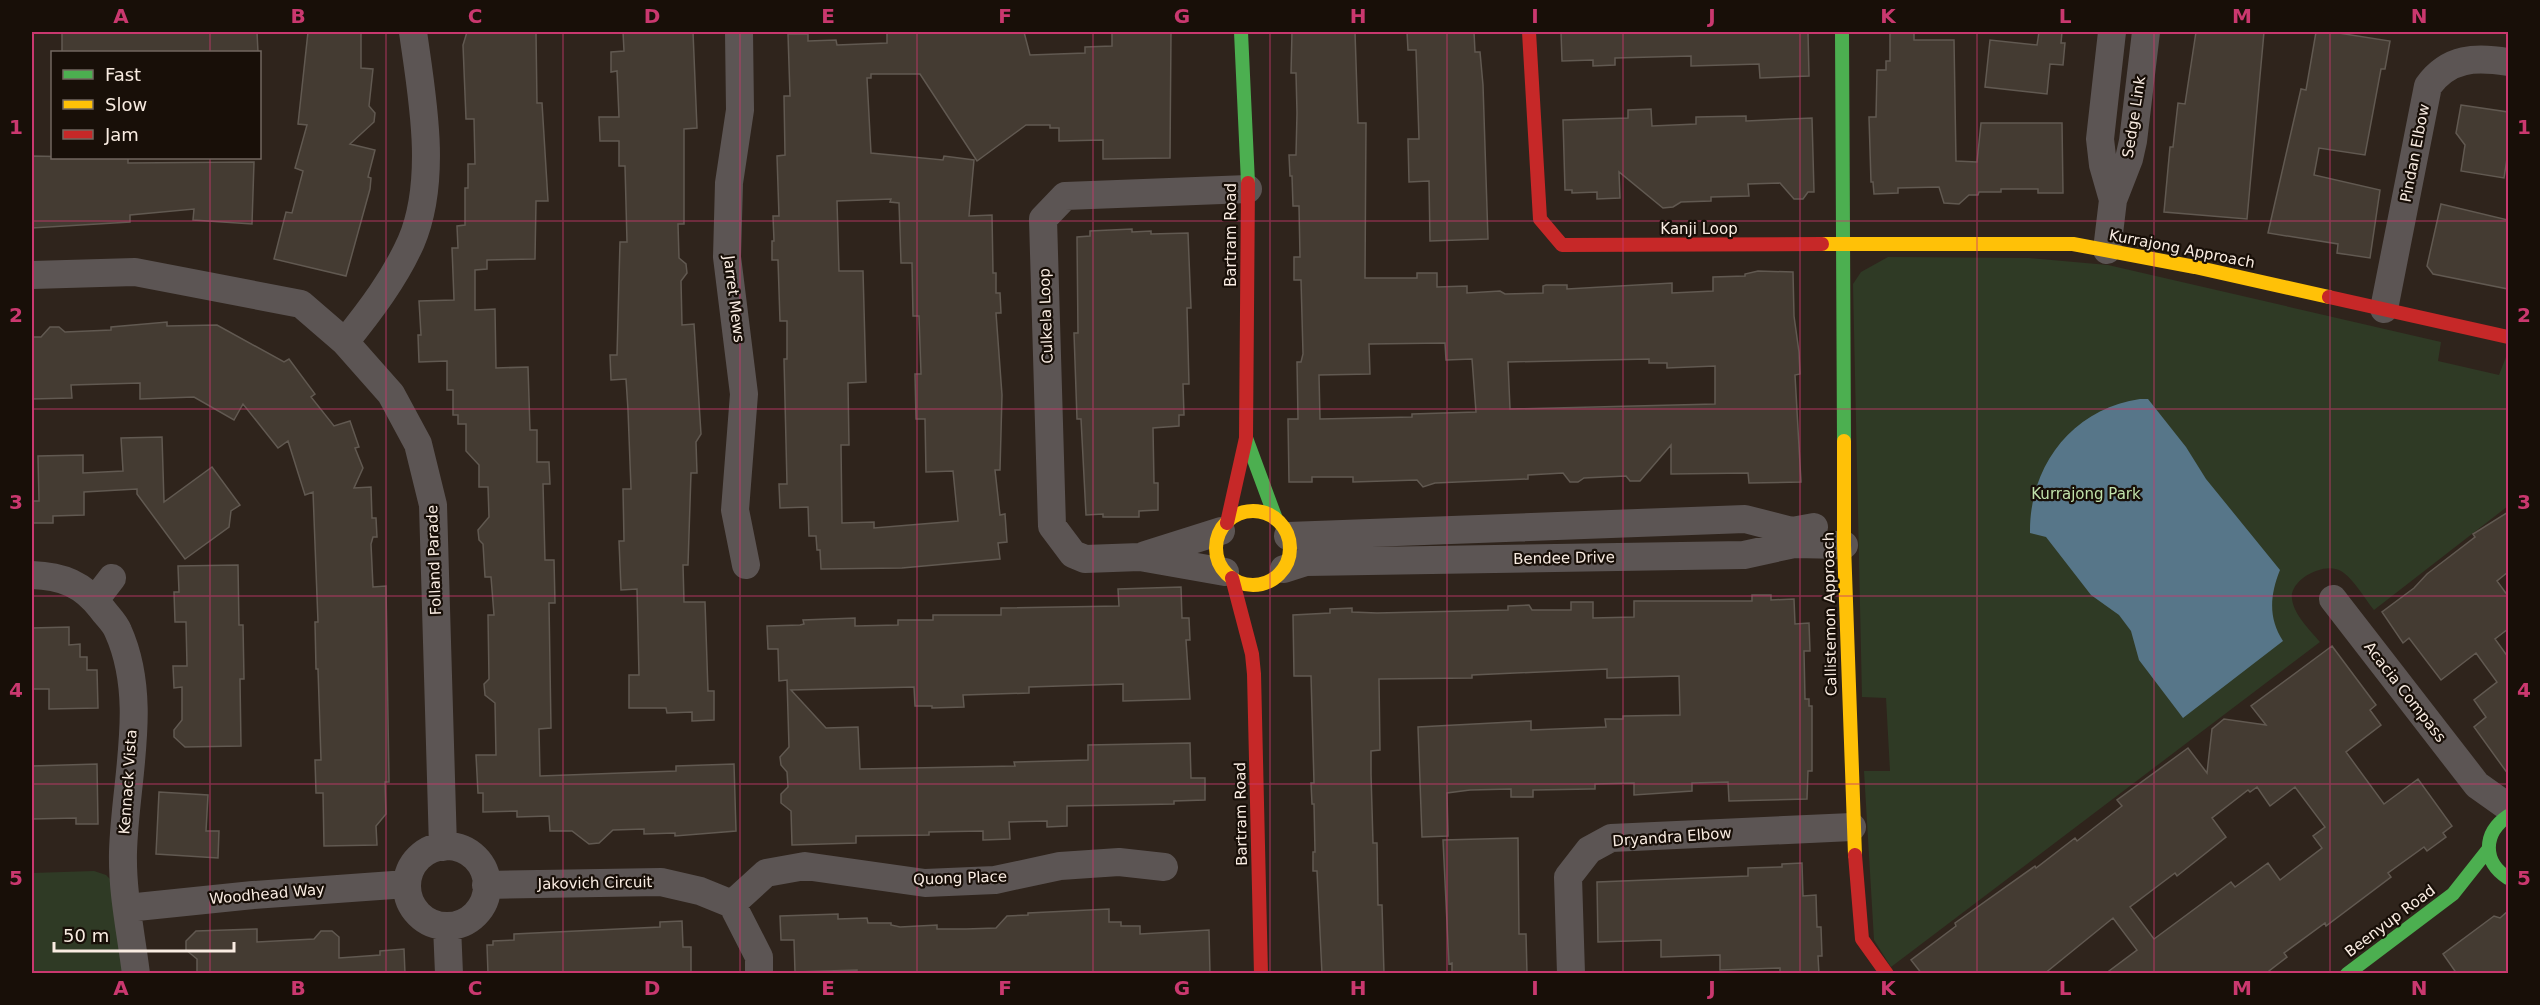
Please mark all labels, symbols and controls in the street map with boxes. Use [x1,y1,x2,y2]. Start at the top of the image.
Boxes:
text: A [113,4,129,28]
text: B [290,4,306,28]
text: C [468,4,482,28]
text: D [644,4,660,28]
text: E [821,4,835,28]
text: F [998,4,1012,28]
text: G [1174,4,1190,28]
text: H [1350,4,1366,28]
text: I [1531,4,1539,28]
text: J [1706,4,1716,28]
text: K [1880,4,1897,28]
text: L [2059,4,2072,28]
text: M [2232,4,2252,28]
text: N [2411,4,2427,28]
legend [51,51,261,159]
text: Fast [105,64,141,85]
street label: Sedge Link [2119,75,2149,159]
text: Slow [105,94,147,115]
street label: Pindan Elbow [2397,102,2433,204]
text: 1 [9,115,23,139]
text: 1 [2517,115,2531,139]
text: Jam [104,124,139,145]
street label: Bartram Road [1222,183,1240,287]
street label: Kanji Loop [1660,220,1738,238]
street label: Kurrajong Approach [2108,226,2256,272]
street label: Jarret Mews [720,253,748,344]
street label: Culkela Loop [1035,268,1057,364]
text: 2 [9,303,23,327]
text: 2 [2517,303,2531,327]
park label: Kurrajong Park [2031,485,2141,503]
text: 3 [9,490,23,514]
text: 3 [2517,490,2531,514]
street label: Folland Parade [423,505,445,615]
street label: Callistemon Approach [1820,532,1840,696]
street label: Bendee Drive [1513,548,1615,568]
street label: Acacia Compass [2360,638,2450,746]
text: 4 [9,678,23,702]
text: 4 [2517,678,2531,702]
street label: Kennack Vista [115,729,141,835]
street label: Bartram Road [1231,762,1251,866]
street label: Dryandra Elbow [1612,824,1732,850]
text: 5 [9,866,23,890]
text: 5 [2517,866,2531,890]
street label: Quong Place [913,867,1007,889]
street label: Jakovich Circuit [536,873,653,893]
street label: Woodhead Way [208,880,326,908]
street label: Beenyup Road [2341,881,2439,961]
scale bar [54,915,234,953]
text: 50 m [63,925,109,946]
text: A [113,976,129,1000]
text: B [290,976,306,1000]
text: C [468,976,482,1000]
text: D [644,976,660,1000]
text: E [821,976,835,1000]
text: F [998,976,1012,1000]
text: G [1174,976,1190,1000]
text: H [1350,976,1366,1000]
text: I [1531,976,1539,1000]
text: J [1706,976,1716,1000]
text: K [1880,976,1897,1000]
text: L [2059,976,2072,1000]
text: M [2232,976,2252,1000]
text: N [2411,976,2427,1000]

